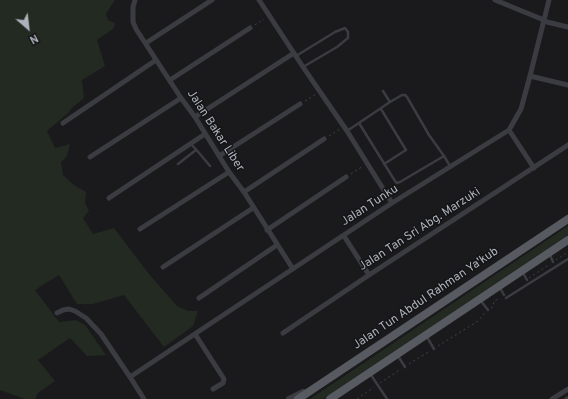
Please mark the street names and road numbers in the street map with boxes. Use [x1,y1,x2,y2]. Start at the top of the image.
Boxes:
street label: Jalan Bakar Liber [183,88,247,174]
street label: Jalan Tunku [339,182,401,230]
street label: Jalan Tan Sri Abg. Marzuki [357,185,483,275]
street label: Jalan Tun Abdul Rahman Ya'kub [351,245,501,353]

